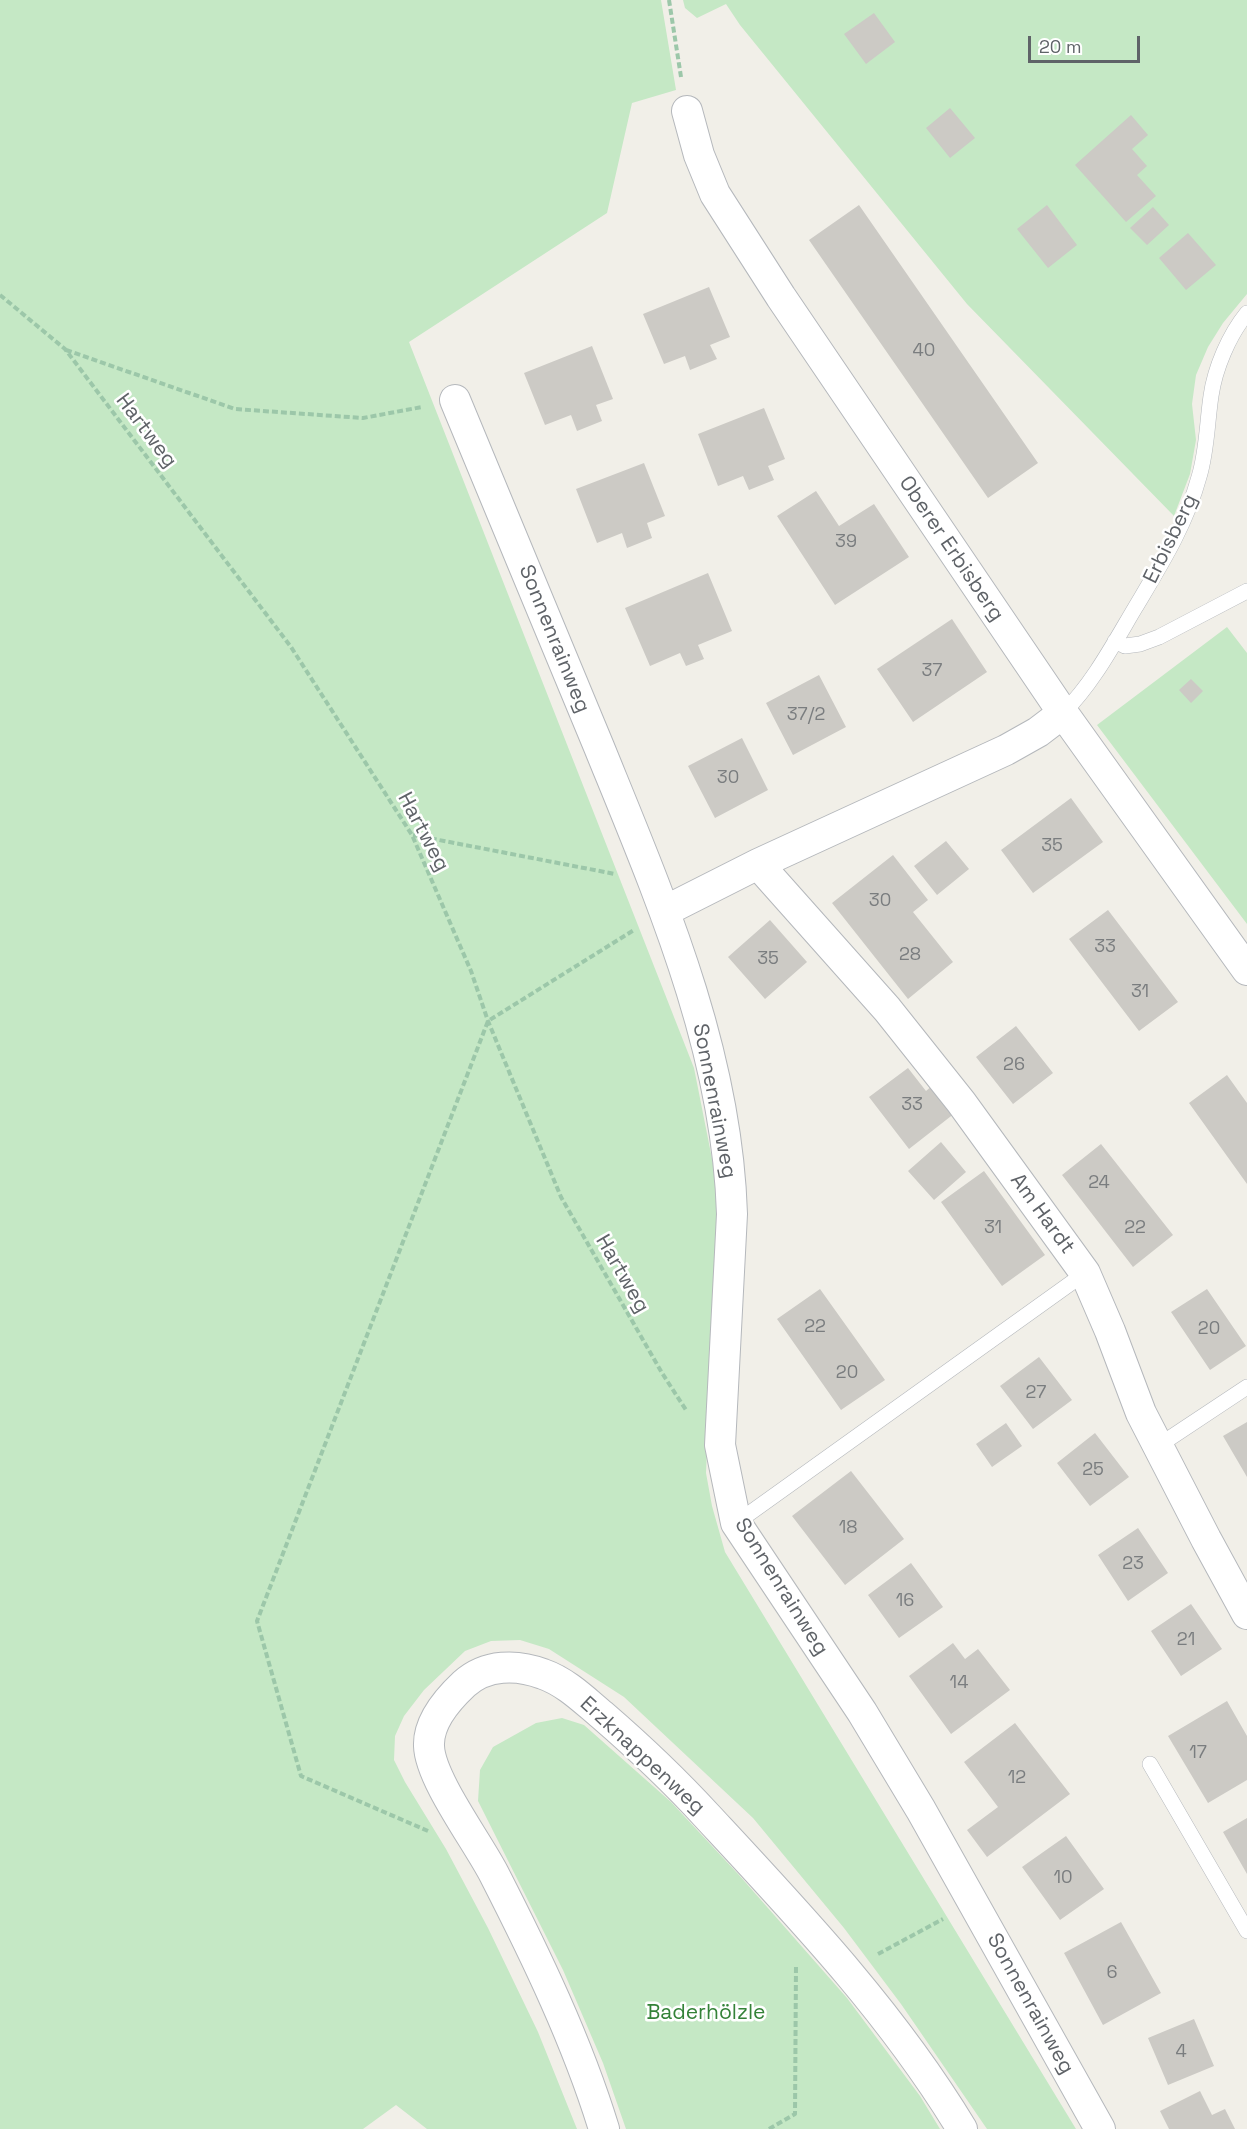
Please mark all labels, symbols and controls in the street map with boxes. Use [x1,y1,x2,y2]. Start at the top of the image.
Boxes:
scale bar [1031,24,1144,62]
text: 20 m [1039,35,1082,58]
house number: 40 [913,340,935,362]
street label: Hartweg [110,389,182,473]
street label: Oberer Erbisberg [893,472,1009,626]
street label: Erbisberg [1139,490,1203,588]
house number: 39 [835,531,857,553]
street label: Sonnenrainweg [513,562,595,716]
house number: 37 [921,660,943,682]
house number: 37/2 [787,704,825,726]
house number: 30 [717,767,739,789]
street label: Hartweg [392,788,454,876]
house number: 35 [1041,835,1063,857]
house number: 30 [869,890,891,912]
house number: 33 [1094,936,1116,958]
house number: 28 [899,944,921,966]
house number: 35 [757,948,779,970]
house number: 31 [1131,981,1149,1003]
street label: Sonnenrainweg [687,1022,741,1180]
house number: 26 [1003,1054,1025,1076]
house number: 33 [901,1094,923,1116]
street label: Am Hardt [1004,1169,1080,1259]
house number: 24 [1088,1172,1110,1194]
house number: 31 [984,1217,1002,1239]
house number: 22 [1124,1217,1146,1239]
street label: Hartweg [590,1230,654,1318]
house number: 22 [804,1316,826,1338]
house number: 20 [1198,1318,1220,1340]
house number: 20 [836,1362,858,1384]
house number: 27 [1026,1382,1046,1404]
house number: 25 [1082,1459,1104,1481]
street label: Sonnenrainweg [729,1514,833,1660]
house number: 18 [839,1517,857,1539]
house number: 23 [1122,1553,1144,1575]
house number: 16 [896,1590,914,1612]
house number: 21 [1177,1629,1195,1651]
house number: 14 [950,1672,968,1694]
street label: Erzknappenweg [574,1692,710,1820]
house number: 17 [1189,1742,1207,1764]
house number: 12 [1008,1767,1026,1789]
house number: 10 [1053,1867,1073,1889]
street label: Sonnenrainweg [981,1929,1079,2079]
house number: 6 [1106,1962,1118,1984]
park label: Baderhölzle [646,2000,766,2026]
house number: 4 [1175,2041,1187,2063]

